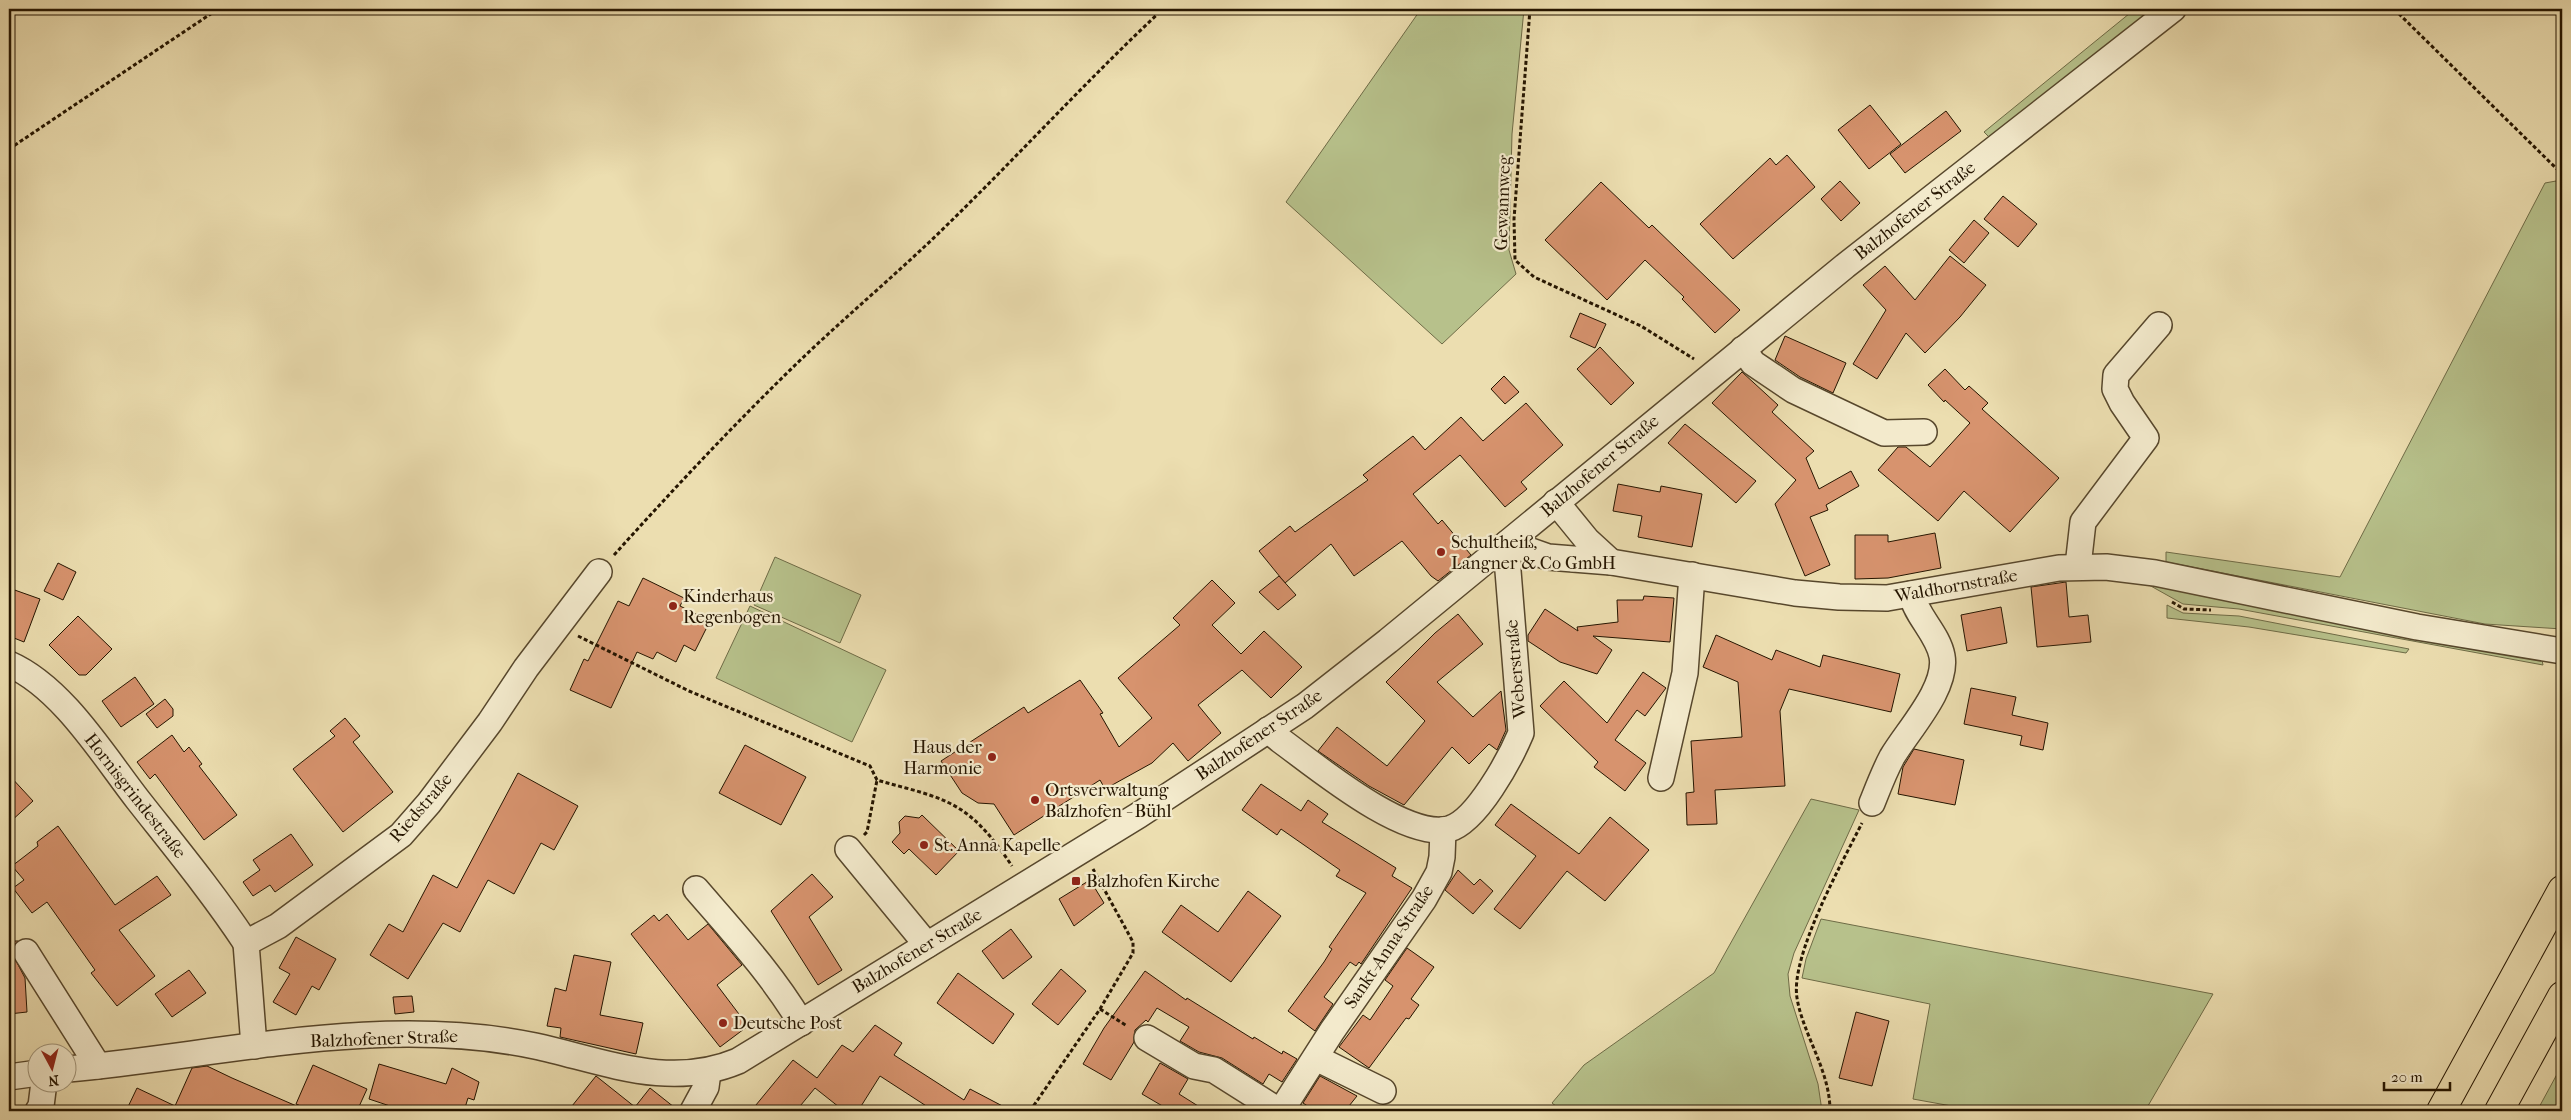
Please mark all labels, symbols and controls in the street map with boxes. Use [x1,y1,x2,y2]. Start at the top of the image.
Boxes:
street label: Gewannweg [1491,155,1515,251]
street label: Balzhofener Straße [1850,157,1980,265]
street label: Balzhofener Straße [1537,410,1663,522]
place label: Schultheiß, Langner & Co GmbH [1451,532,1616,574]
marker: Schultheiß, Langner & Co GmbH [1435,546,1447,558]
street label: Waldhornstraße [1892,565,2019,607]
place label: Kinderhaus Regenbogen [683,586,782,628]
marker: Kinderhaus Regenbogen [667,600,679,612]
street label: Weberstraße [1501,619,1531,720]
street label: Balzhofener Straße [1192,685,1326,785]
street label: Hornisgrindestraße [80,729,190,863]
place label: Haus der Harmonie [903,737,982,779]
marker: Haus der Harmonie [986,751,998,763]
street label: Riedstraße [385,769,457,847]
place label: Ortsverwaltung Balzhofen - Bühl [1045,780,1171,822]
marker: Ortsverwaltung Balzhofen - Bühl [1029,794,1041,806]
place label: St. Anna Kapelle [934,835,1061,856]
marker: St. Anna Kapelle [918,839,930,851]
place label: Balzhofen Kirche [1086,871,1220,892]
marker: Balzhofen Kirche [1070,875,1082,887]
street label: Sankt-Anna-Straße [1340,881,1438,1013]
street label: Balzhofener Straße [848,904,986,998]
place label: Deutsche Post [733,1013,843,1034]
marker: Deutsche Post [717,1017,729,1029]
street label: Balzhofener Straße [310,1026,458,1052]
north arrow [28,1042,78,1092]
scale bar [2384,1060,2450,1092]
text: 20 m [2391,1068,2423,1086]
text: N [47,1071,60,1090]

